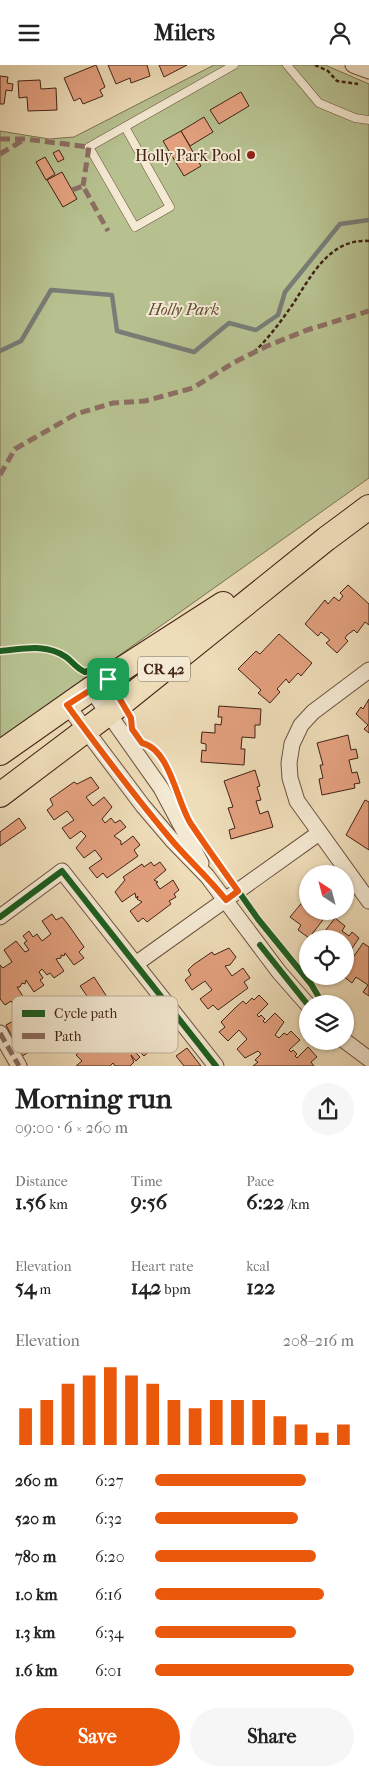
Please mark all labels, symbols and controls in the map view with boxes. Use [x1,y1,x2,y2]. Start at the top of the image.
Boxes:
icon: menu [15,19,43,47]
icon: person [326,19,354,47]
text: Milers [154,20,215,46]
place label: Holly Park Pool [135,146,242,165]
marker: Holly Park Pool [245,149,257,161]
park label: Holly Park [147,300,220,319]
road number: CR 42 [138,657,190,681]
pin [87,658,129,700]
icon: arrive [94,665,122,693]
north arrow [299,865,354,920]
map controls [299,865,354,1050]
button: locate [299,930,354,985]
button: layers [299,995,354,1050]
legend [12,996,178,1053]
text: Cycle path [54,1005,118,1022]
text: Path [54,1028,82,1045]
text: Morning run [15,1082,172,1115]
button: share [302,1083,354,1135]
text: 09:00 · 6 × 260 m [15,1118,128,1137]
text: Distance [15,1173,68,1190]
text: Time [131,1173,162,1190]
text: Pace [246,1173,274,1190]
text: 1.56 [15,1190,46,1214]
text: 9:56 [131,1190,167,1214]
text: 6:22 [246,1190,284,1214]
text: km [46,1196,68,1213]
text: /km [284,1196,310,1213]
text: Elevation [15,1258,72,1275]
text: Heart rate [131,1258,193,1275]
text: kcal [246,1258,270,1275]
text: 54 [15,1275,36,1299]
text: 142 [131,1275,161,1299]
text: 122 [246,1275,275,1299]
text: m [36,1281,51,1298]
text: bpm [161,1281,191,1298]
text: Elevation [15,1331,80,1350]
text: 208–216 m [283,1331,354,1350]
text: 260 m [15,1471,57,1490]
text: 6:27 [95,1471,123,1490]
text: 520 m [15,1509,56,1528]
text: 6:32 [95,1509,122,1528]
text: 780 m [15,1547,56,1566]
text: 6:20 [95,1547,125,1566]
text: 1.0 km [15,1585,58,1604]
text: 6:16 [95,1585,122,1604]
text: 1.3 km [15,1623,55,1642]
text: 6:34 [95,1623,124,1642]
text: 1.6 km [15,1661,57,1680]
text: 6:01 [95,1661,122,1680]
button: Save [15,1708,180,1766]
button: Share [190,1708,354,1766]

